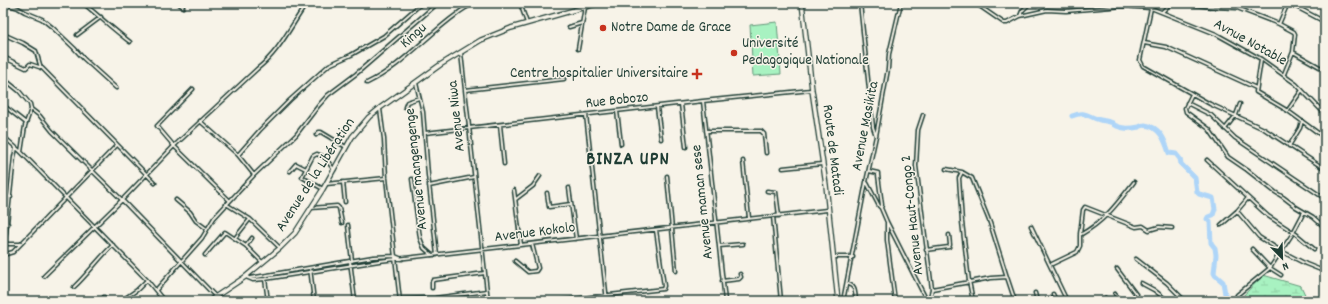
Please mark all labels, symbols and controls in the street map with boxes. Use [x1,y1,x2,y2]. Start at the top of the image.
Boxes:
street label: Avnue Notable [1209,14,1291,72]
place label: Notre Dame de Grace [611,17,732,39]
street label: Kingu [396,18,432,54]
marker: Notre Dame de Grace [598,23,608,33]
place label: Université Pedagogique Nationale [742,33,869,72]
marker: Université Pedagogique Nationale [729,48,739,58]
place label: Centre hospitalier Universitaire [510,63,688,85]
marker: Centre hospitalier Universitaire [691,68,703,80]
street label: Avenue Niwa [442,78,472,153]
street label: Avenue Masikita [847,78,886,173]
street label: Rue Bobozo [584,87,650,115]
street label: Route de Matadi [816,103,849,197]
street label: Avenue mangengenge [400,107,434,231]
street label: Avenue de la Libération [271,114,361,236]
street label: Avenue maman sese [686,143,720,261]
district label: BINZA UPN [586,147,670,174]
street label: Avenue Haut-Congo 2 [896,154,930,276]
street label: Avenue Kokolo [493,217,577,249]
north arrow [1262,238,1302,278]
text: N [1279,257,1291,274]

